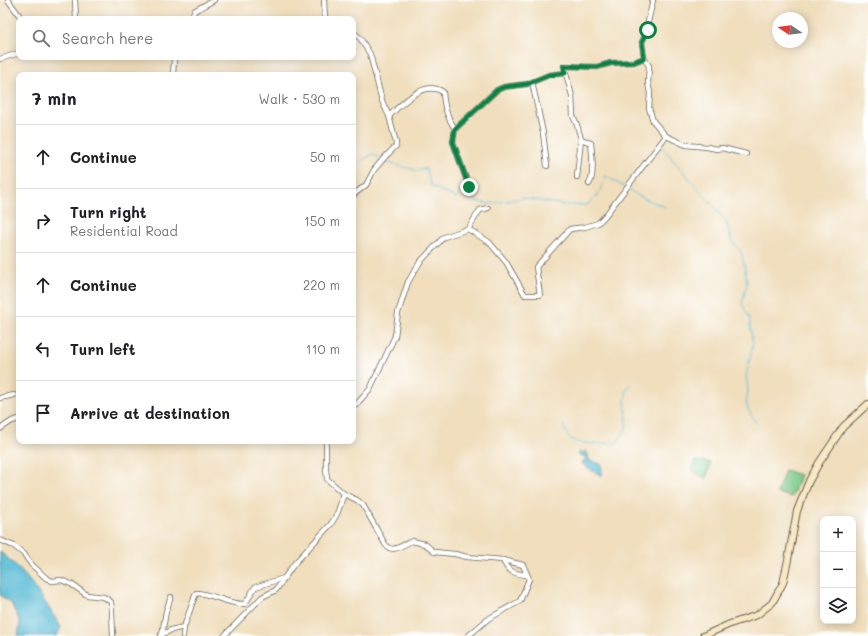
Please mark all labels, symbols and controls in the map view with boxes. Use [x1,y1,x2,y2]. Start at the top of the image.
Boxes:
north arrow [772,12,808,48]
search box [16,16,356,60]
route start [639,21,657,39]
icon: search [30,27,52,49]
text: Search here [62,28,153,48]
text: 7 min [32,87,77,109]
text: Walk · 530 m [259,90,340,107]
icon: ahead [32,146,54,168]
text: Continue [70,147,137,167]
text: 50 m [310,148,340,165]
route end [460,178,478,196]
text: Turn right [70,202,147,222]
icon: right [32,210,54,232]
text: 150 m [304,212,340,229]
text: Residential Road [70,222,178,239]
icon: ahead [32,274,54,296]
text: Continue [70,275,137,295]
text: 220 m [303,276,340,293]
icon: left [32,338,54,360]
text: Turn left [70,339,135,359]
text: 110 m [306,340,340,357]
icon: arrive [32,402,54,424]
text: Arrive at destination [70,403,230,423]
map controls [820,516,856,624]
button: + [820,516,856,552]
button: − [820,552,856,588]
button: layers [820,588,856,624]

